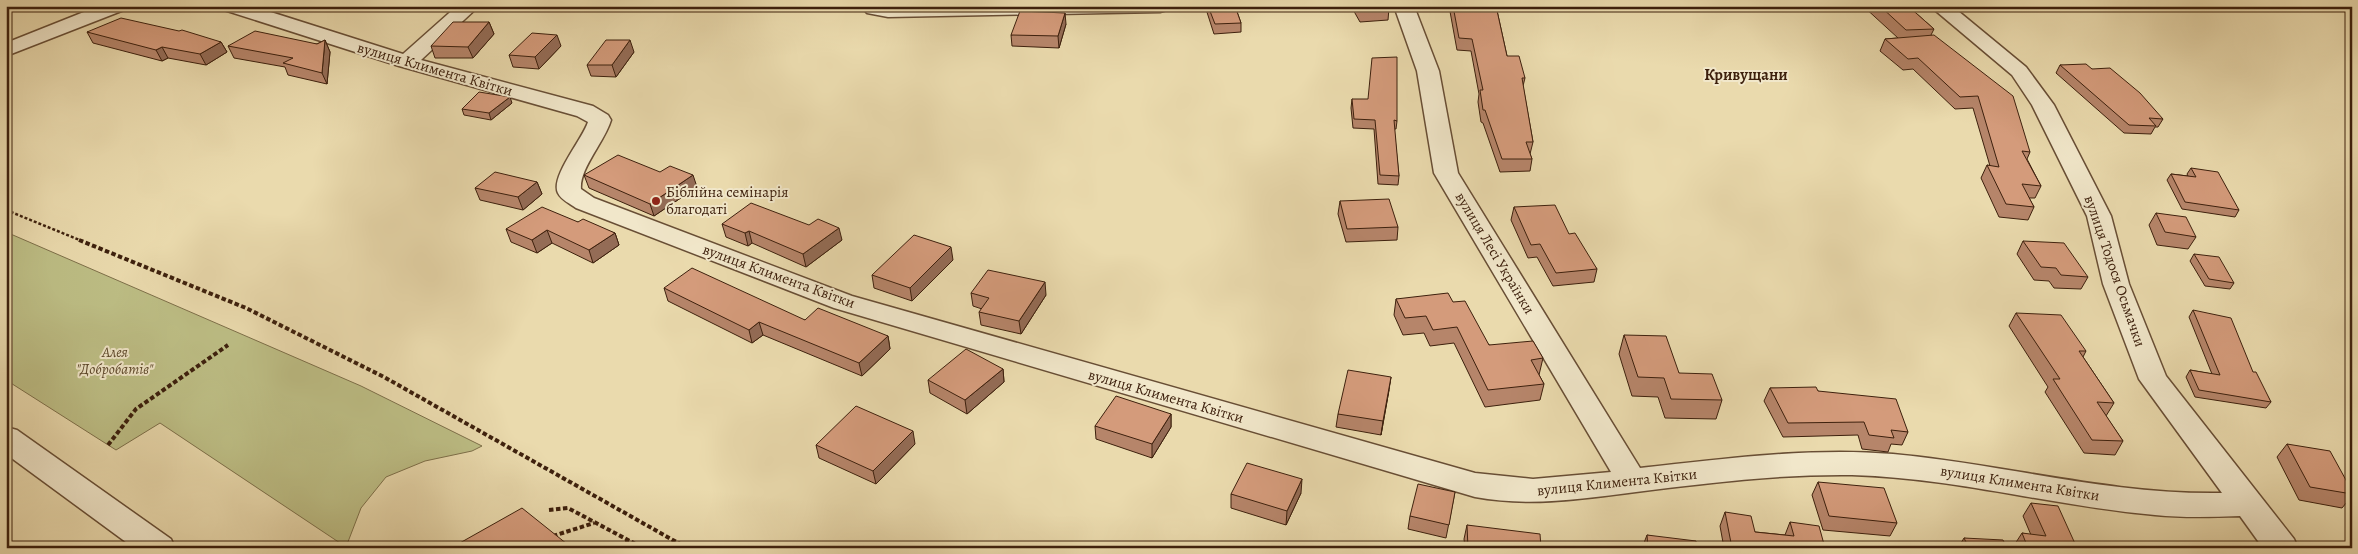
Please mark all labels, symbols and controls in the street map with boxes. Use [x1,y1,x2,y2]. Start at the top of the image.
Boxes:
street label: вулиця Климента Квітки [355,37,515,101]
district label: Кривущани [1704,64,1788,86]
place label: Біблійна семінарія благодаті [666,182,789,219]
street label: вулиця Лесі Українки [1451,188,1539,318]
street label: вулиця Тодося Осьмачки [2080,193,2150,350]
marker: Біблійна семінарія благодаті [650,195,662,207]
street label: вулиця Климента Квітки [700,239,858,313]
park label: Алея "Добробатів" [77,342,154,379]
street label: вулиця Климента Квітки [1086,364,1246,428]
street label: вулиця Климента Квітки [1939,461,2101,505]
street label: вулиця Климента Квітки [1536,464,1698,500]

